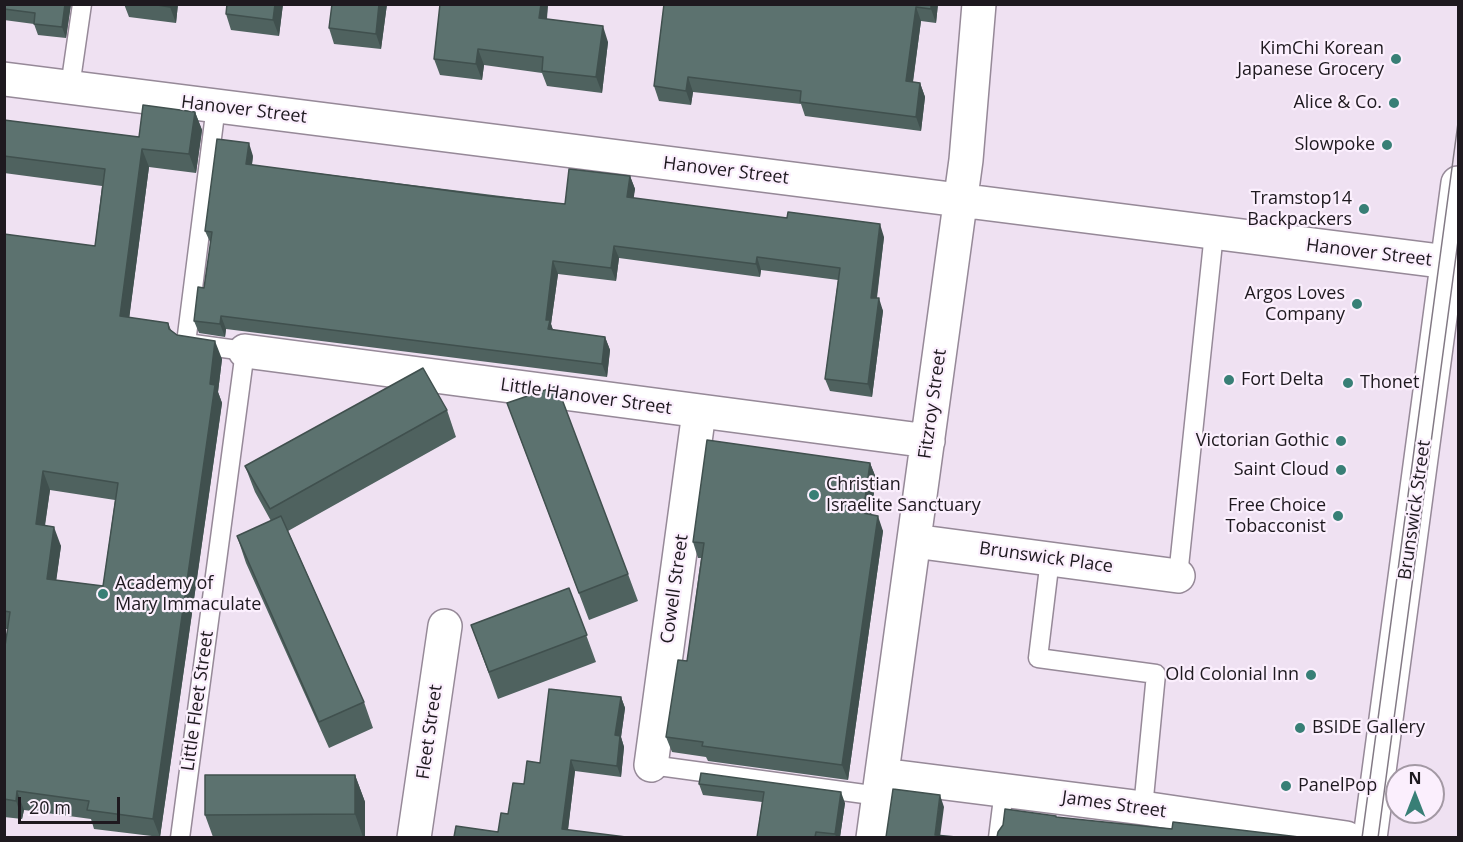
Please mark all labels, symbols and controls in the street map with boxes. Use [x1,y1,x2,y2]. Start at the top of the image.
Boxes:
place label: KimChi Korean Japanese Grocery [1237,38,1384,80]
marker: KimChi Korean Japanese Grocery [1389,52,1403,66]
street label: Hanover Street [180,92,308,128]
place label: Alice & Co. [1293,92,1382,114]
marker: Alice & Co. [1387,96,1401,110]
place label: Slowpoke [1294,134,1375,156]
marker: Slowpoke [1380,138,1394,152]
street label: Hanover Street [662,153,790,189]
place label: Tramstop14 Backpackers [1247,188,1352,230]
marker: Tramstop14 Backpackers [1357,202,1371,216]
street label: Hanover Street [1305,235,1433,271]
place label: Argos Loves Company [1245,283,1345,326]
marker: Argos Loves Company [1350,297,1364,311]
street label: Fitzroy Street [915,348,951,460]
place label: Fort Delta [1241,369,1324,391]
place label: Thonet [1360,372,1419,394]
marker: Fort Delta [1222,373,1236,387]
street label: Little Hanover Street [499,374,673,420]
marker: Thonet [1341,376,1355,390]
place label: Victorian Gothic [1196,430,1329,452]
marker: Victorian Gothic [1334,434,1348,448]
street label: Brunswick Street [1394,439,1436,581]
place label: Saint Cloud [1234,459,1329,481]
marker: Saint Cloud [1334,463,1348,477]
place label: Christian Israelite Sanctuary [826,474,981,516]
marker: Christian Israelite Sanctuary [807,488,821,502]
place label: Free Choice Tobacconist [1226,495,1326,538]
marker: Free Choice Tobacconist [1331,509,1345,523]
street label: Cowell Street [657,533,693,645]
street label: Brunswick Place [978,538,1114,578]
place label: Academy of Mary Immaculate [115,573,261,616]
marker: Academy of Mary Immaculate [96,587,110,601]
street label: Little Fleet Street [177,629,219,773]
place label: Old Colonial Inn [1165,664,1299,686]
marker: Old Colonial Inn [1304,668,1318,682]
street label: Fleet Street [413,683,447,781]
place label: BSIDE Gallery [1312,717,1425,739]
marker: BSIDE Gallery [1293,721,1307,735]
north arrow [1385,764,1445,824]
text: N [1408,767,1422,789]
place label: PanelPop [1298,775,1377,797]
marker: PanelPop [1279,779,1293,793]
scale bar [21,785,123,823]
street label: James Street [1060,787,1168,823]
text: 20 m [29,795,71,819]

